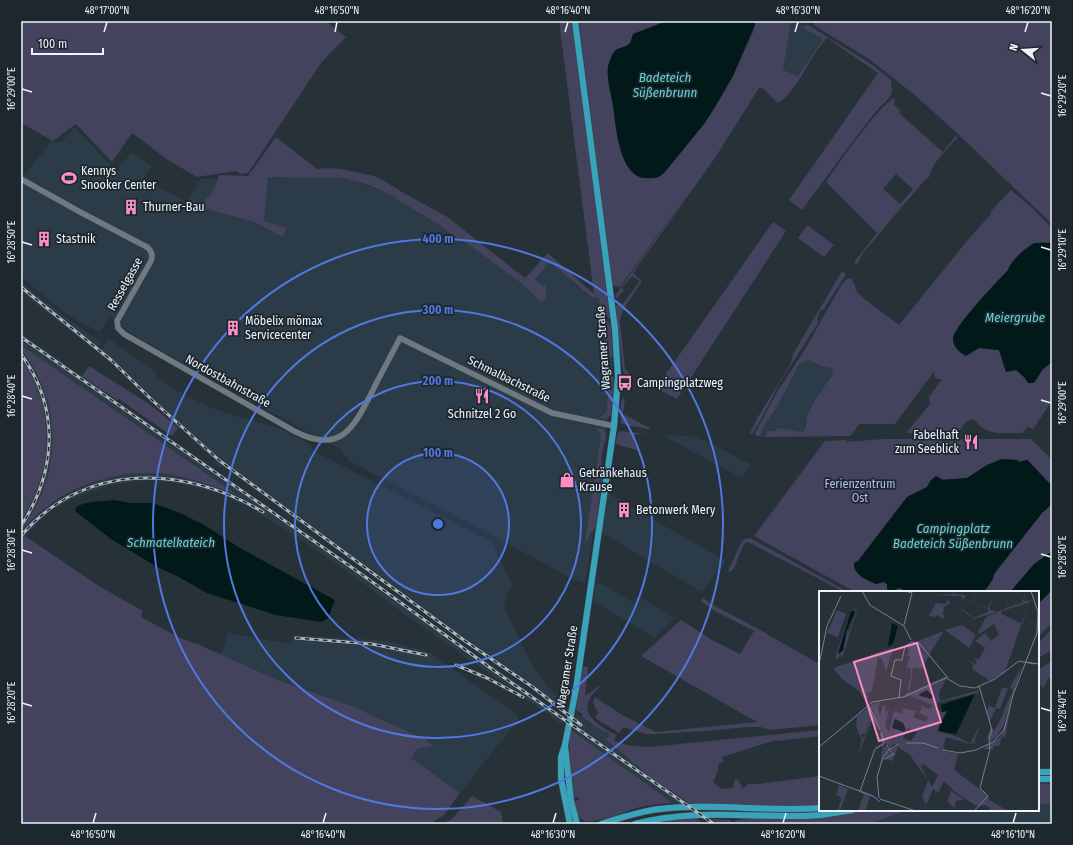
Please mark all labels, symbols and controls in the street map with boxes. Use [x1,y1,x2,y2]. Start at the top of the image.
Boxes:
text: 48°17'00"N [85,5,129,17]
text: 48°16'50"N [315,5,359,17]
text: 48°16'40"N [546,5,590,17]
text: 48°16'30"N [776,5,820,17]
text: 48°16'20"N [1006,5,1050,17]
scale bar [32,30,103,56]
north arrow [1003,30,1043,70]
text: 100 m [38,37,67,51]
text: N [1007,42,1021,52]
text: 16°29'00"E [6,67,18,111]
water label: Badeteich Süßenbrunn [632,70,697,100]
text: 16°29'20"E [1057,74,1069,117]
place label: Kennys Snooker Center [81,164,157,192]
sports icon: Kennys Snooker Center [60,169,78,187]
building icon: Thurner-Bau [122,198,140,216]
place label: Thurner-Bau [143,200,205,214]
text: 16°28'50"E [6,220,18,263]
text: 16°29'10"E [1057,229,1069,271]
building icon: Stastnik [35,230,53,248]
place label: Stastnik [56,232,96,246]
text: 400 m [423,232,453,246]
street label: Resselgasse [105,255,145,313]
text: 300 m [422,303,453,317]
street label: Wagramer Straße [593,306,613,390]
water label: Meiergrube [985,310,1045,325]
place label: Möbelix mömax Servicecenter [245,314,323,342]
building icon: Möbelix mömax Servicecenter [224,319,242,337]
street label: Nordostbahnstraße [183,352,273,410]
street label: Schmalbachstraße [465,353,553,405]
text: 16°28'40"E [6,374,18,417]
text: 200 m [422,374,453,388]
bus stop icon: Campingplatzweg [616,374,634,392]
place label: Campingplatzweg [637,376,723,390]
text: 16°29'00"E [1057,381,1069,425]
restaurant icon: Schnitzel 2 Go [473,387,491,405]
place label: Schnitzel 2 Go [448,407,516,421]
place label: Fabelhaft zum Seeblick [895,428,959,456]
restaurant icon: Fabelhaft zum Seeblick [962,433,980,451]
text: 100 m [423,446,453,460]
place label: Getränkehaus Krause [579,466,647,494]
shop icon: Getränkehaus Krause [558,471,576,489]
park label: Ferienzentrum Ost [825,477,895,505]
building icon: Betonwerk Mery [615,501,633,519]
place label: Betonwerk Mery [636,503,716,517]
centre of rings [431,517,445,531]
water label: Campingplatz Badeteich Süßenbrunn [893,521,1013,551]
text: 16°28'30"E [6,528,18,571]
water label: Schmatelkateich [126,535,215,550]
text: 16°28'50"E [1057,535,1069,578]
inset map [819,591,1039,811]
street label: Wagramer Straße [554,624,580,709]
text: 16°28'20"E [6,681,18,724]
text: 16°28'40"E [1057,689,1069,732]
text: 48°16'50"N [71,829,115,841]
text: 48°16'40"N [301,829,345,841]
text: 48°16'30"N [531,829,575,841]
text: 48°16'20"N [761,829,805,841]
text: 48°16'10"N [991,829,1035,841]

